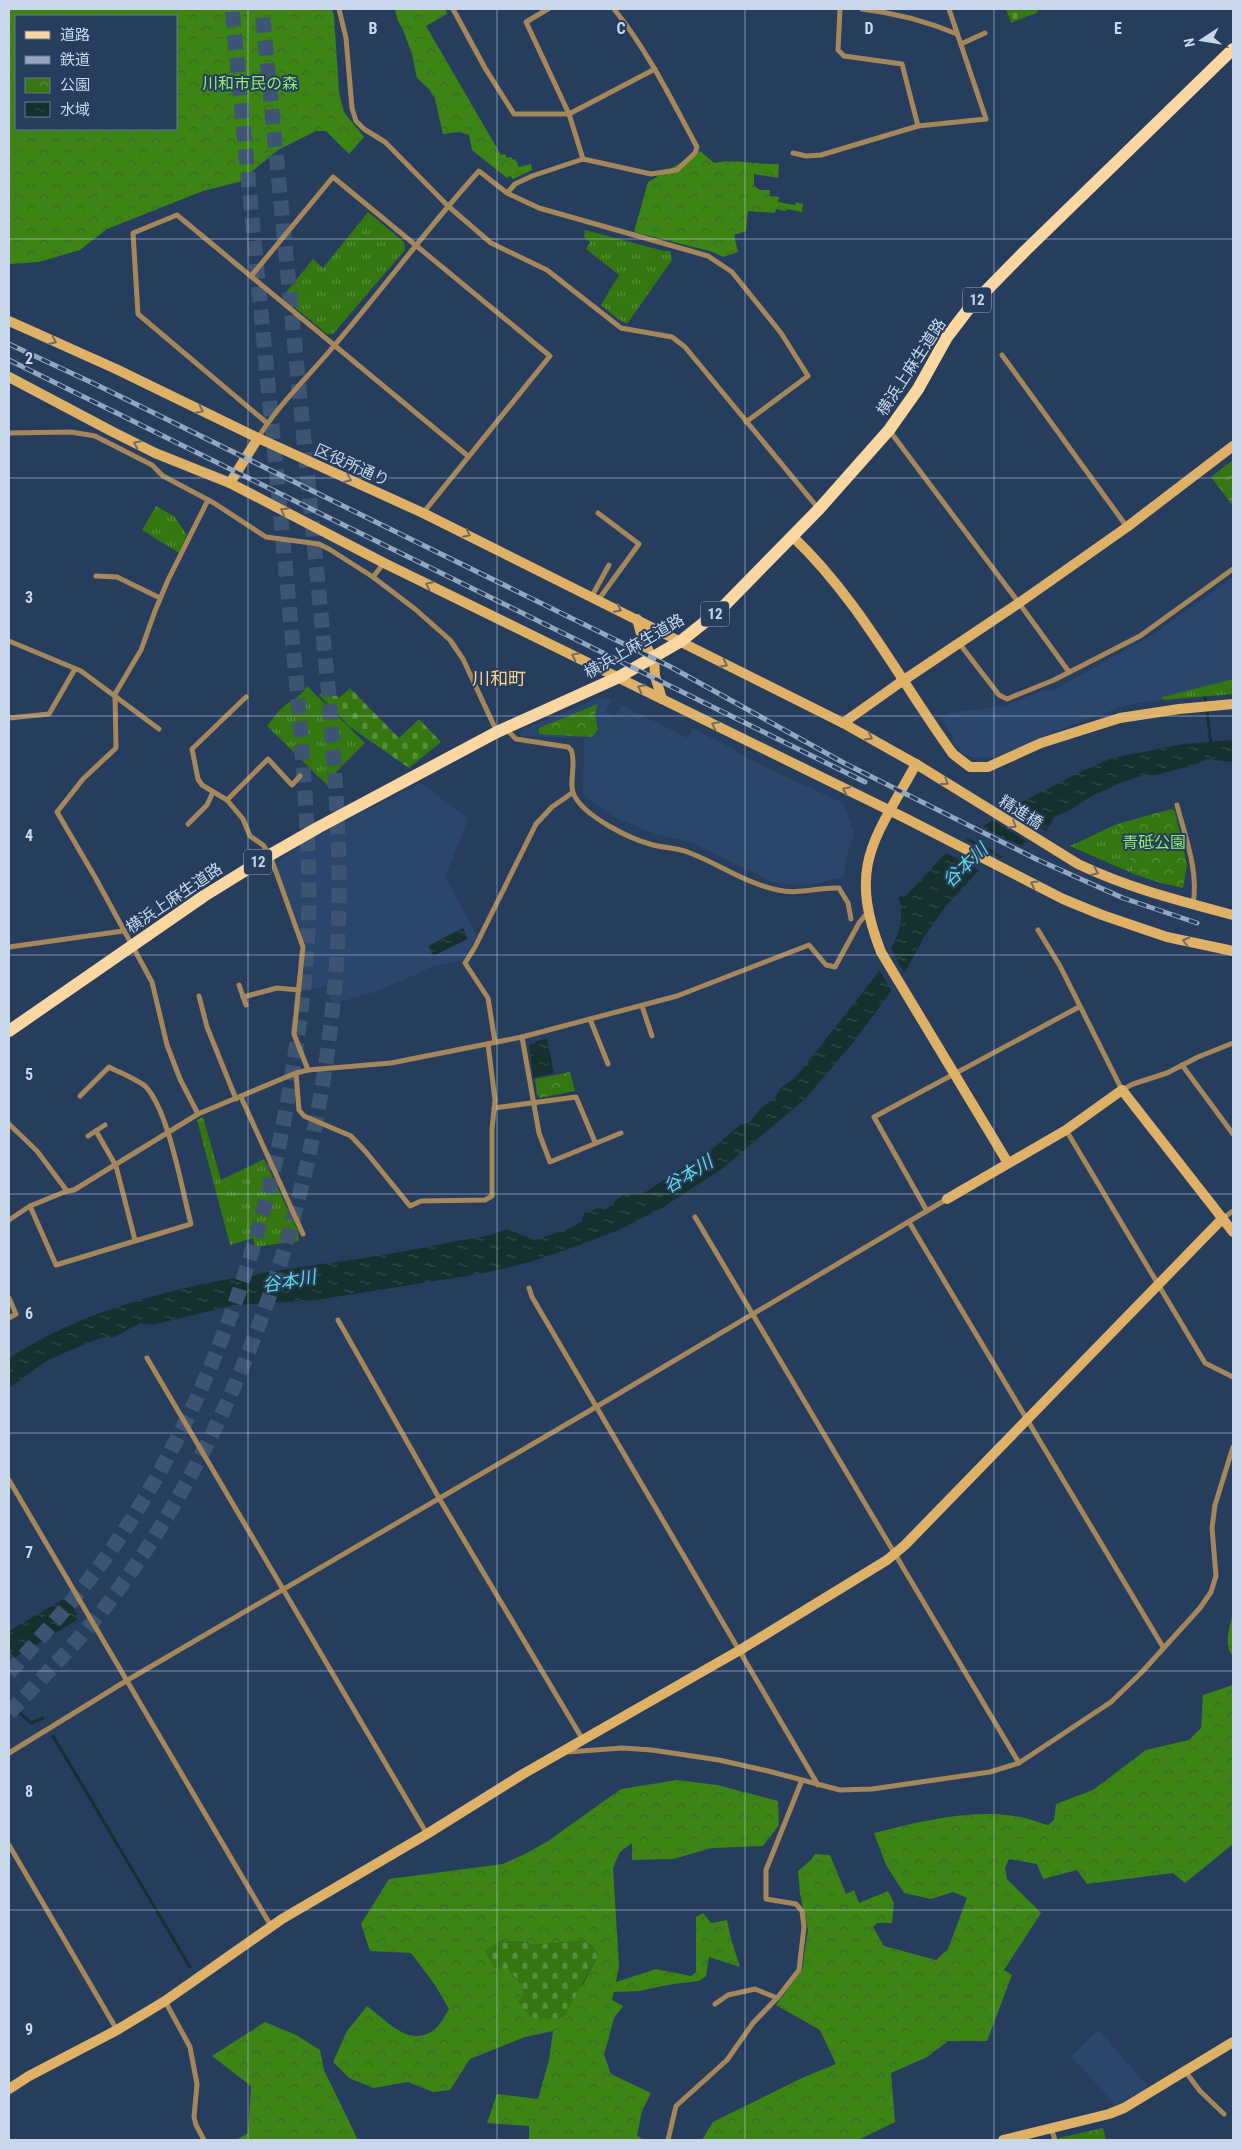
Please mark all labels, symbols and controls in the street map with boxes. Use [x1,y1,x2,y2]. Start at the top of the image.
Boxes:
legend [15,15,178,130]
north arrow [1177,15,1227,65]
text: B [369,19,378,38]
text: C [616,19,626,38]
text: D [864,19,874,38]
text: E [1114,19,1122,38]
text: 道路 [60,26,90,44]
text: N [1181,37,1198,49]
text: 鉄道 [60,51,90,69]
park label: 川和市民の森 [202,74,298,93]
text: 公園 [60,76,90,94]
text: 水域 [60,101,90,119]
road number: 12 [963,288,991,312]
street label: 横浜上麻生道路 [873,315,949,419]
one-way arrow [48,335,57,346]
text: 2 [25,349,33,368]
one-way arrow [195,404,204,414]
one-way arrow [133,440,142,450]
street label: 区役所通り [312,440,392,490]
one-way arrow [343,472,352,483]
one-way arrow [280,508,289,518]
one-way arrow [461,528,470,538]
one-way arrow [425,581,434,591]
text: 3 [25,588,33,607]
road number: 12 [701,602,729,626]
one-way arrow [613,603,622,613]
street label: 横浜上麻生道路 [581,610,687,682]
one-way arrow [571,652,580,662]
one-way arrow [719,657,728,667]
district label: 川和町 [472,668,526,689]
one-way arrow [637,684,646,694]
one-way arrow [711,721,720,731]
one-way arrow [864,731,873,741]
one-way arrow [940,776,949,785]
one-way arrow [843,786,852,796]
street label: 精進橋 [996,791,1046,833]
one-way arrow [1007,819,1016,828]
text: 4 [25,826,33,845]
park label: 青砥公園 [1122,833,1186,852]
water label: 谷本川 [938,837,993,891]
road number: 12 [244,850,272,874]
street label: 横浜上麻生道路 [122,859,226,937]
one-way arrow [1090,866,1099,876]
one-way arrow [1030,880,1039,890]
one-way arrow [1181,936,1190,947]
text: 5 [25,1065,33,1084]
water label: 谷本川 [660,1150,718,1197]
water label: 谷本川 [261,1266,319,1296]
text: 6 [25,1304,33,1323]
text: 7 [25,1543,33,1562]
text: 8 [25,1782,33,1801]
text: 9 [25,2020,33,2039]

